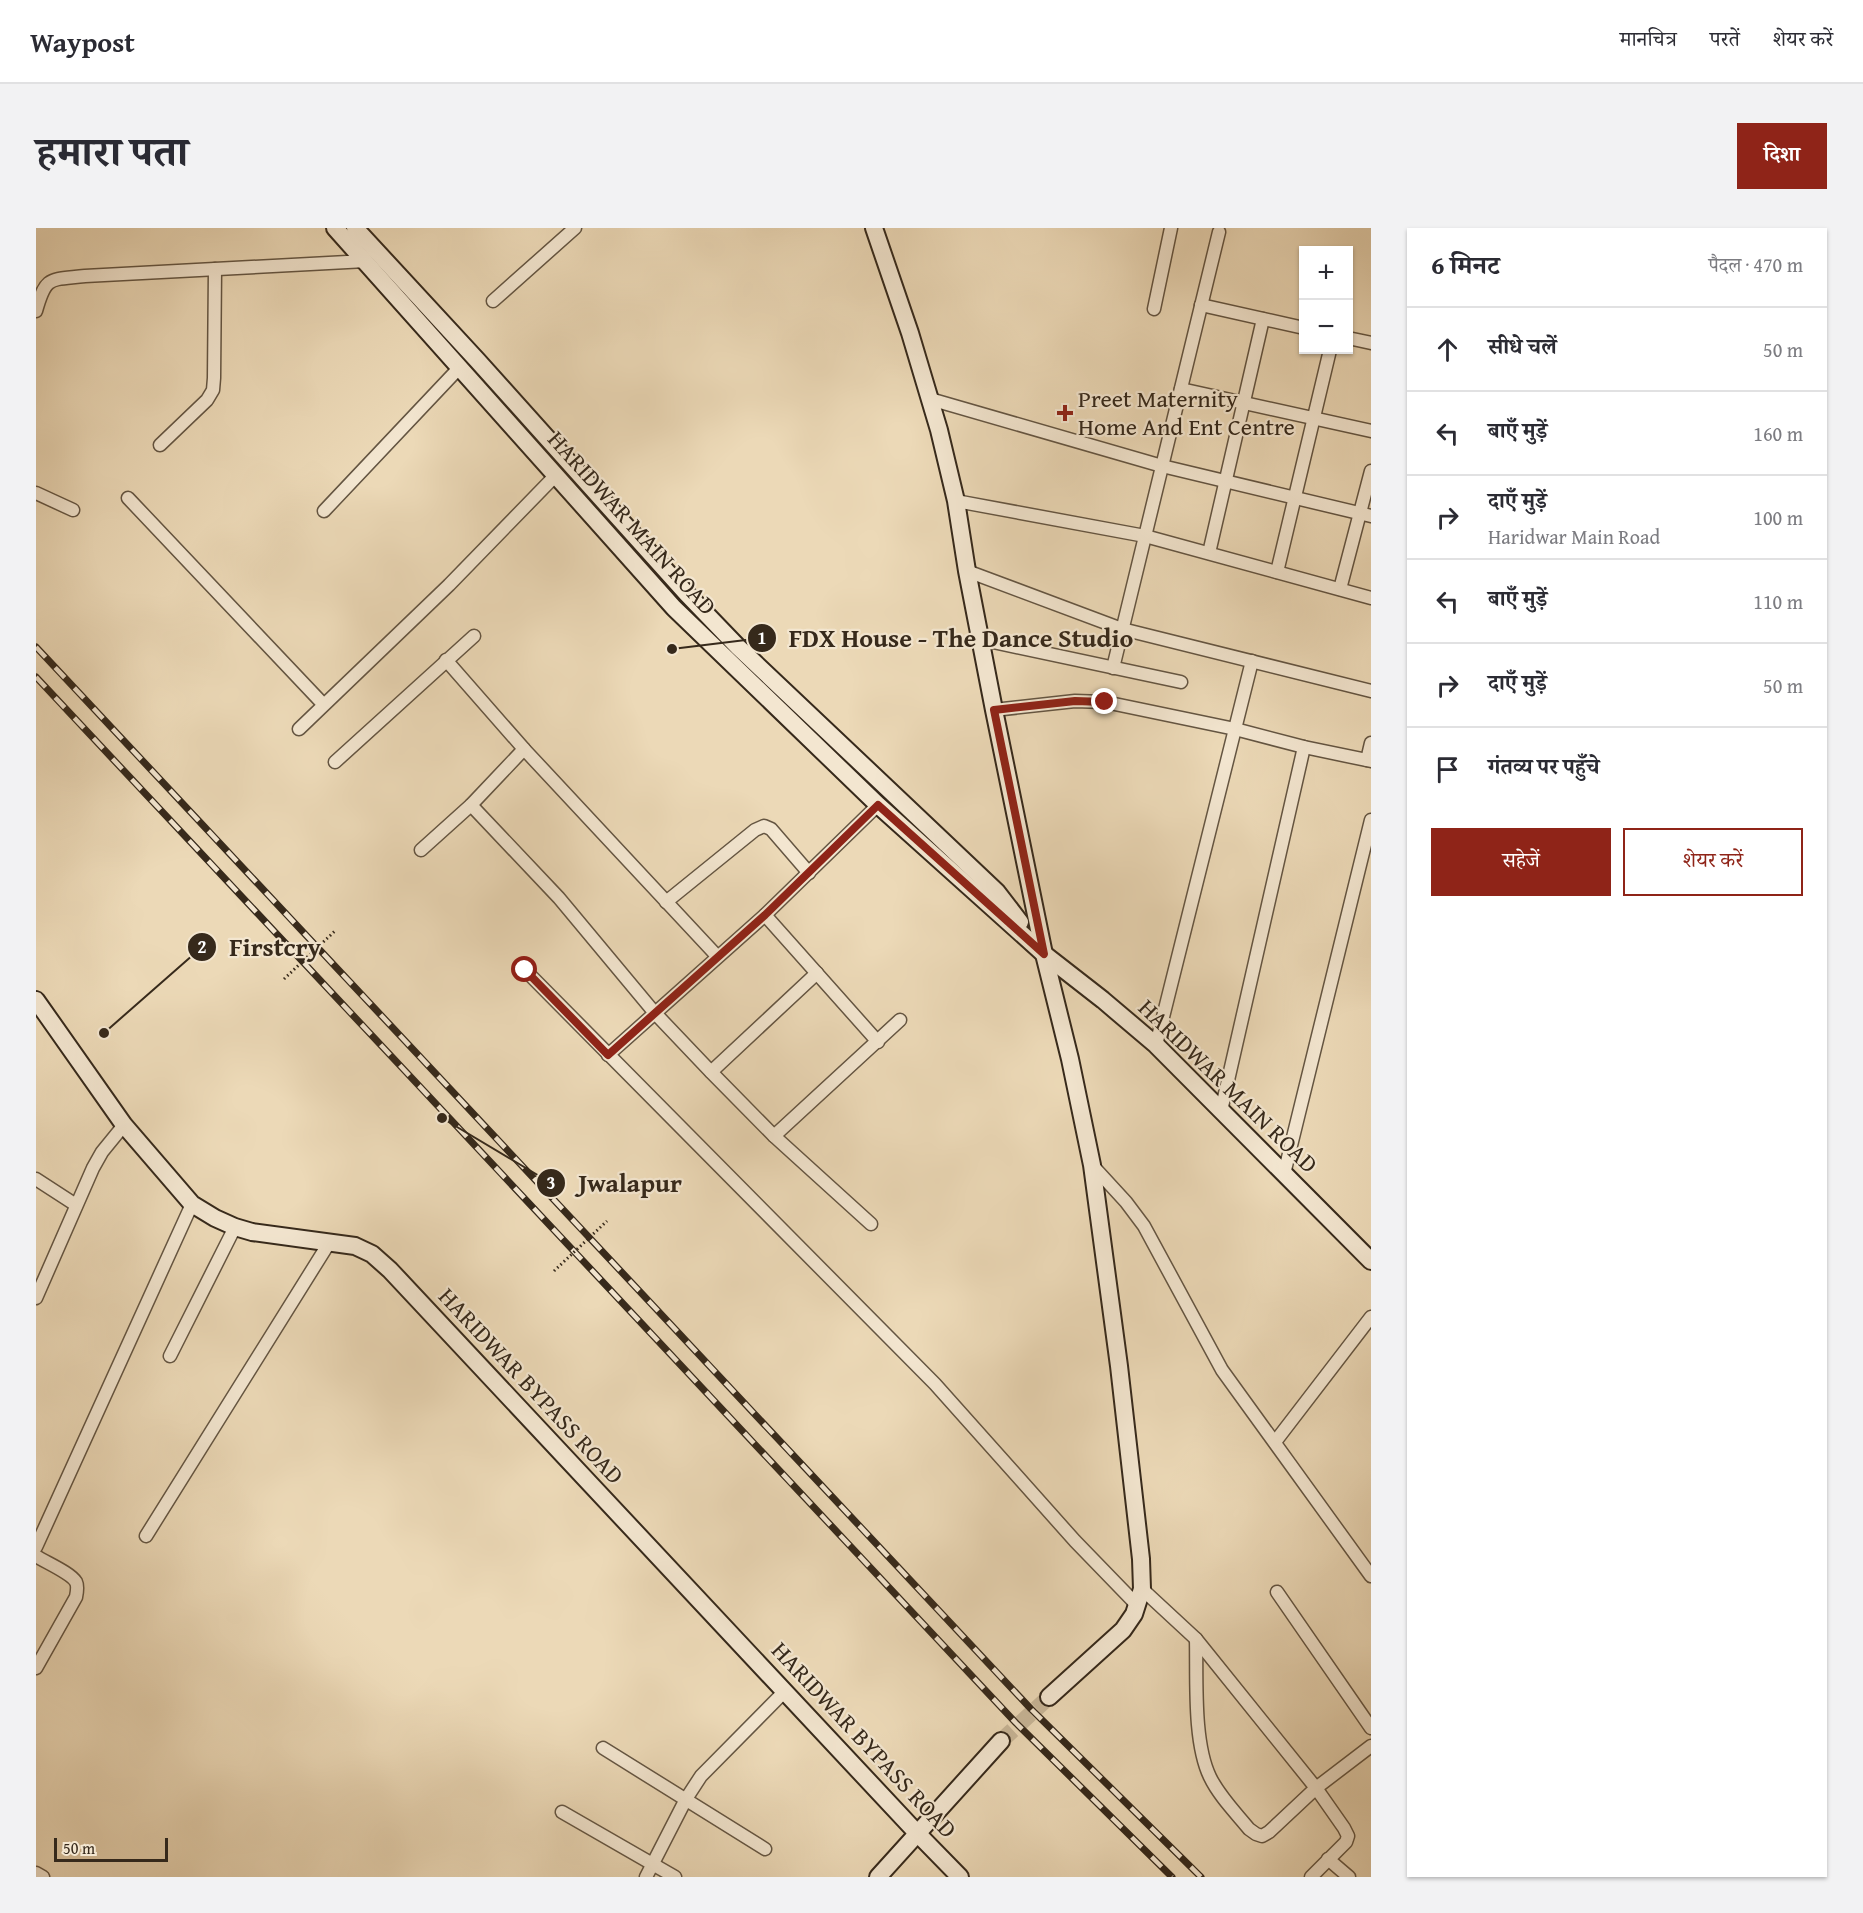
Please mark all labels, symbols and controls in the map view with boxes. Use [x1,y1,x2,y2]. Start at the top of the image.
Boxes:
text: Waypost [30,21,135,62]
text: मानचित्र [1620,23,1677,54]
text: परतें [1710,23,1740,54]
text: शेयर करें [1773,23,1833,54]
text: हमारा पता [36,120,188,181]
button: दिशा [1737,123,1827,189]
text: 6 मिनट [1431,245,1499,284]
map controls [1299,246,1353,354]
button: + [1299,246,1353,300]
text: पैदल · 470 m [1709,250,1803,279]
button: − [1299,300,1353,354]
text: सीधे चलें [1488,330,1557,362]
icon: ahead [1431,333,1464,366]
text: 50 m [1763,335,1803,364]
place label: Preet Maternity Home And Ent Centre [1078,381,1295,444]
marker: Preet Maternity Home And Ent Centre [1056,404,1074,422]
text: बाएँ मुड़ें [1488,414,1547,446]
icon: left [1431,417,1464,450]
text: 160 m [1753,419,1803,448]
street label: HARIDWAR MAIN ROAD [540,423,725,623]
text: दाएँ मुड़ें [1488,484,1547,516]
icon: right [1431,501,1464,534]
text: 100 m [1753,503,1803,532]
text: Haridwar Main Road [1488,522,1660,551]
text: बाएँ मुड़ें [1488,582,1547,614]
icon: left [1431,585,1464,618]
text: 110 m [1753,587,1803,616]
callout: FDX House - The Dance Studio [747,616,1145,660]
text: FDX House - The Dance Studio [789,618,1134,657]
text: 1 [757,624,767,651]
text: दाएँ मुड़ें [1488,666,1547,698]
icon: right [1431,669,1464,702]
text: 50 m [1763,671,1803,700]
route end [1091,688,1117,714]
text: गंतव्य पर पहुँचे [1488,750,1599,782]
icon: arrive [1431,753,1464,786]
button: सहेजें [1431,828,1611,896]
button: शेयर करें [1623,828,1803,896]
callout: Firstcry [187,925,332,969]
text: Firstcry [229,927,322,966]
text: 2 [197,933,207,960]
route start [511,956,537,982]
street label: HARIDWAR MAIN ROAD [1131,991,1326,1181]
callout: Jwalapur [536,1161,694,1205]
text: Jwalapur [574,1163,682,1202]
text: 3 [546,1169,556,1196]
street label: HARIDWAR BYPASS ROAD [431,1279,632,1492]
street label: HARIDWAR BYPASS ROAD [764,1633,965,1846]
scale bar [54,1835,168,1862]
text: 50 m [63,1836,95,1860]

